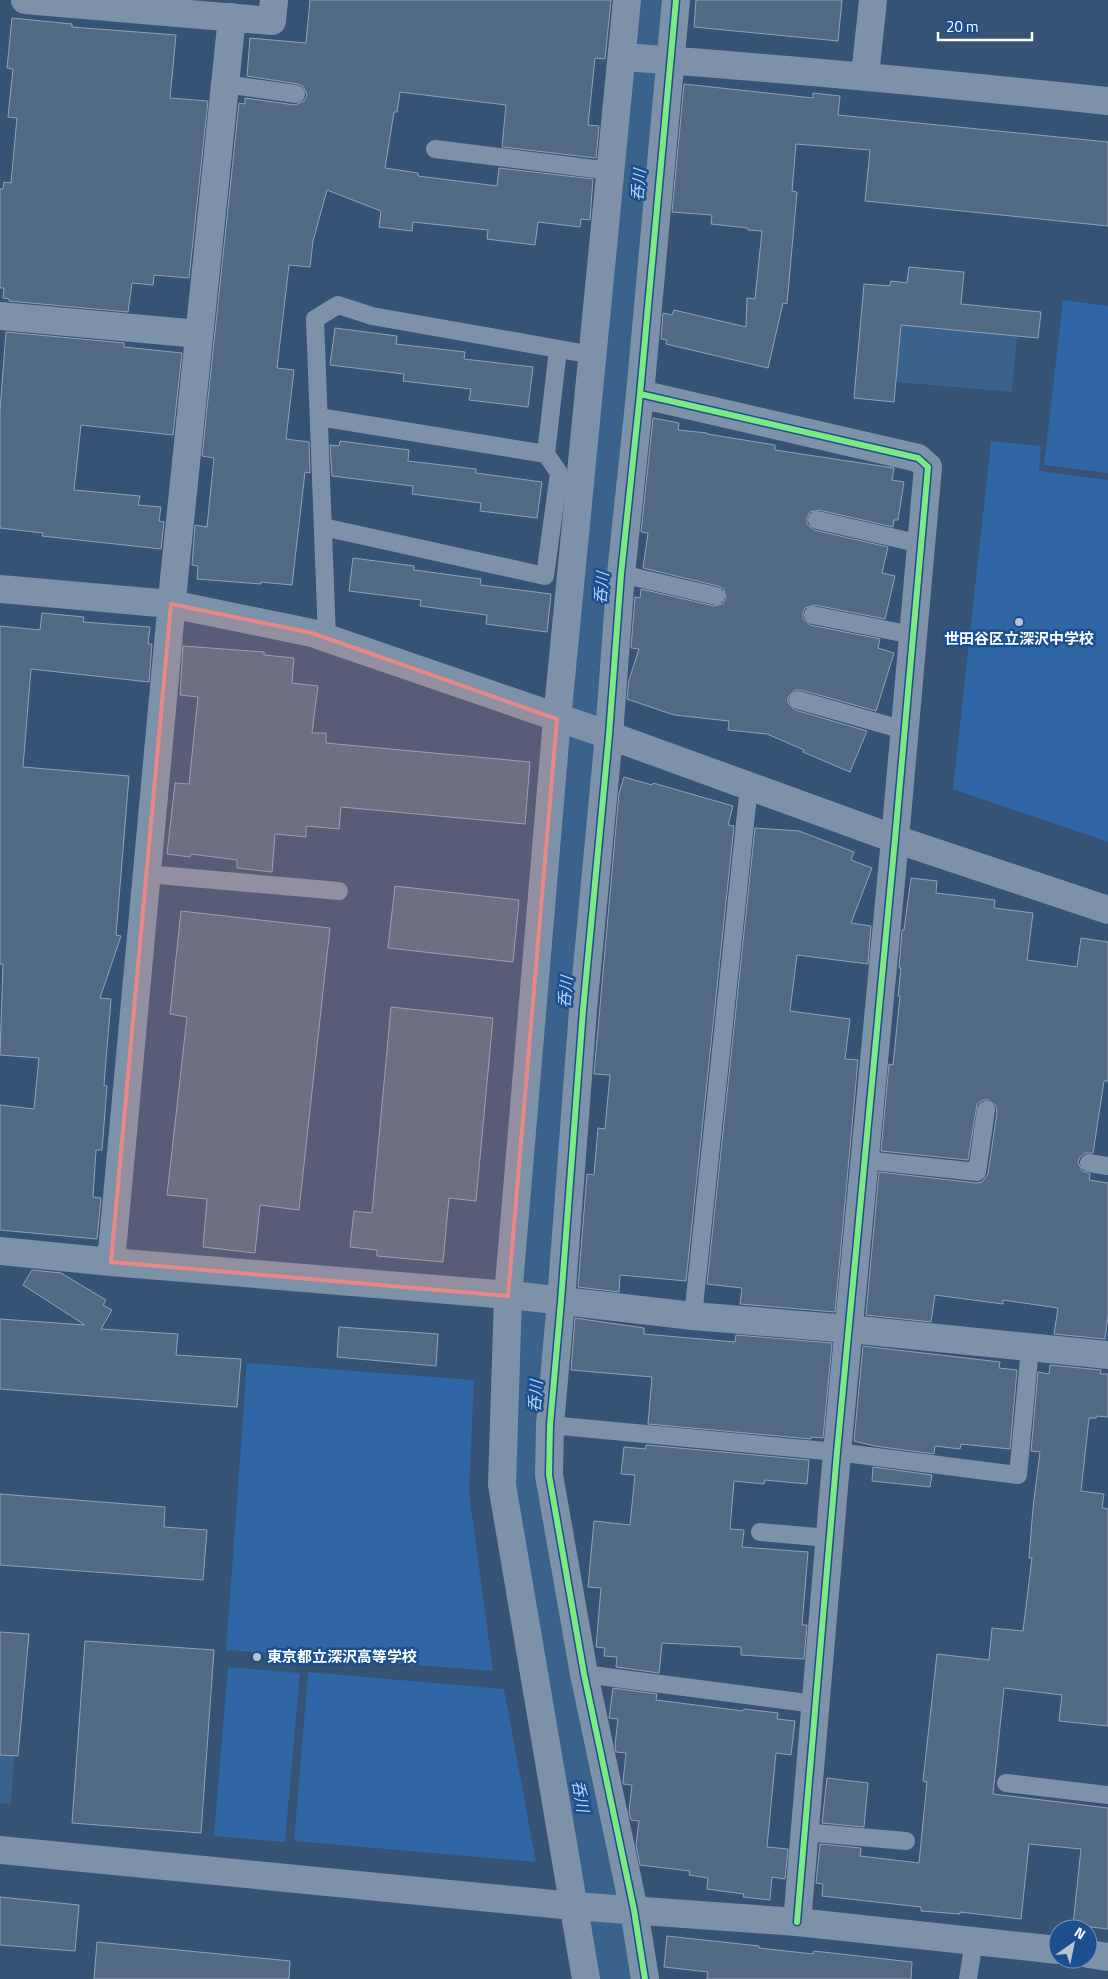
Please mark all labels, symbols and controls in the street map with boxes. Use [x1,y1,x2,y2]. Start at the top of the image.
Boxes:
scale bar [938,10,1032,42]
text: 20 m [946,15,979,38]
water label: 呑川 [625,166,652,202]
water label: 呑川 [588,569,615,605]
marker: 世田谷区立深沢中学校 [1013,616,1025,628]
place label: 世田谷区立深沢中学校 [944,627,1094,650]
water label: 呑川 [552,973,579,1009]
water label: 呑川 [522,1377,548,1413]
place label: 東京都立深沢高等学校 [267,1645,417,1668]
marker: 東京都立深沢高等学校 [251,1651,263,1663]
water label: 呑川 [566,1778,596,1816]
north arrow [1048,1919,1098,1969]
text: N [1071,1921,1090,1944]

